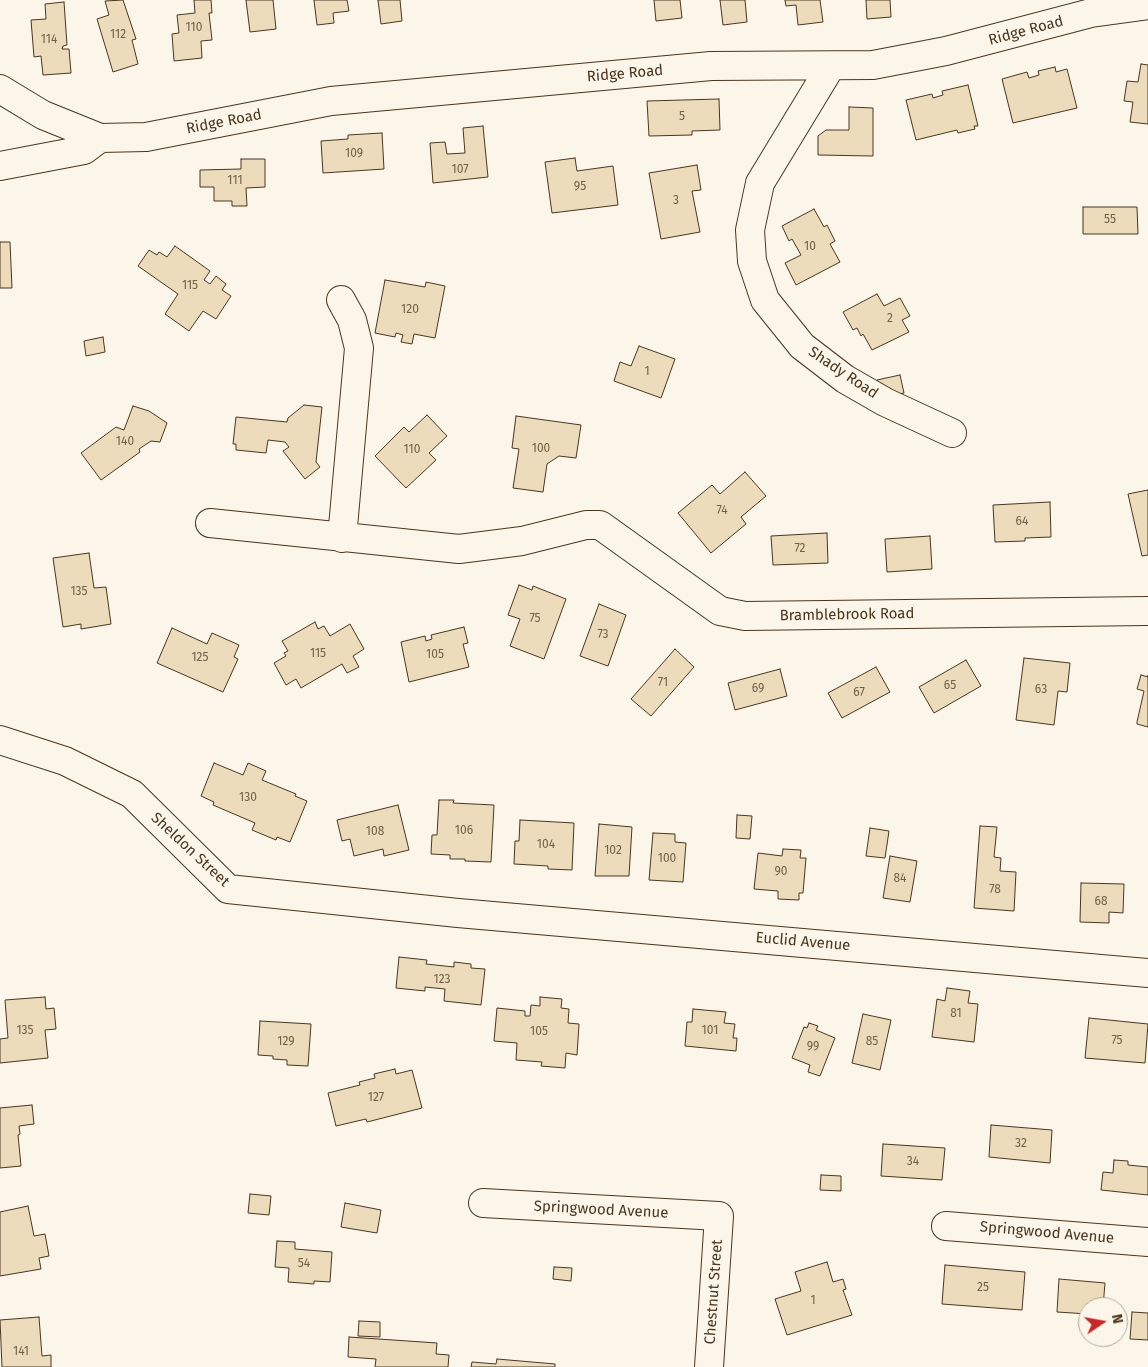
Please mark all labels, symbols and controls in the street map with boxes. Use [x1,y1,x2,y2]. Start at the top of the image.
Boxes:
street label: Ridge Road [987,12,1065,50]
house number: 110 [186,21,202,35]
house number: 112 [110,28,126,42]
house number: 114 [41,33,57,47]
street label: Ridge Road [586,62,664,86]
street label: Ridge Road [185,106,263,138]
house number: 5 [679,110,685,124]
house number: 109 [345,147,363,161]
house number: 107 [452,163,468,177]
house number: 111 [227,174,243,188]
house number: 95 [574,180,586,194]
house number: 3 [673,194,679,208]
house number: 55 [1104,213,1116,227]
house number: 10 [804,240,816,254]
house number: 115 [182,279,198,293]
house number: 120 [401,303,419,317]
house number: 2 [887,312,893,326]
street label: Shady Road [805,343,881,403]
house number: 1 [644,365,650,379]
house number: 140 [116,435,134,449]
house number: 100 [532,442,550,456]
house number: 110 [404,443,420,457]
house number: 74 [716,504,728,518]
house number: 64 [1016,515,1028,529]
house number: 72 [794,542,806,556]
house number: 135 [70,585,88,599]
street label: Bramblebrook Road [779,605,915,625]
house number: 75 [529,612,541,626]
house number: 73 [597,628,609,642]
house number: 115 [310,647,326,661]
house number: 105 [426,648,444,662]
house number: 125 [191,651,209,665]
house number: 71 [658,676,668,690]
house number: 65 [944,679,956,693]
house number: 69 [752,682,764,696]
house number: 63 [1035,683,1047,697]
house number: 67 [853,686,865,700]
house number: 130 [239,791,257,805]
street label: Sheldon Street [147,809,233,891]
house number: 106 [455,824,473,838]
house number: 108 [366,825,384,839]
house number: 104 [537,838,555,852]
house number: 102 [604,844,622,858]
house number: 100 [658,852,676,866]
house number: 90 [775,865,787,879]
house number: 84 [894,872,906,886]
house number: 78 [989,883,1001,897]
house number: 68 [1094,895,1108,909]
street label: Euclid Avenue [755,929,851,955]
house number: 123 [433,973,451,987]
house number: 81 [950,1007,962,1021]
house number: 135 [16,1024,34,1038]
house number: 101 [702,1024,718,1038]
house number: 105 [530,1025,548,1039]
house number: 75 [1111,1034,1123,1048]
house number: 129 [277,1035,295,1049]
house number: 85 [866,1035,878,1049]
house number: 99 [807,1040,819,1054]
house number: 127 [368,1091,384,1105]
house number: 32 [1015,1137,1027,1151]
house number: 34 [907,1155,919,1169]
street label: Springwood Avenue [533,1197,669,1223]
street label: Springwood Avenue [979,1218,1115,1248]
street label: Chestnut Street [701,1239,727,1345]
house number: 54 [298,1257,310,1271]
house number: 25 [977,1281,989,1295]
house number: 1 [810,1294,816,1308]
north arrow [1078,1297,1128,1347]
text: N [1108,1313,1126,1325]
house number: 141 [13,1345,29,1359]

